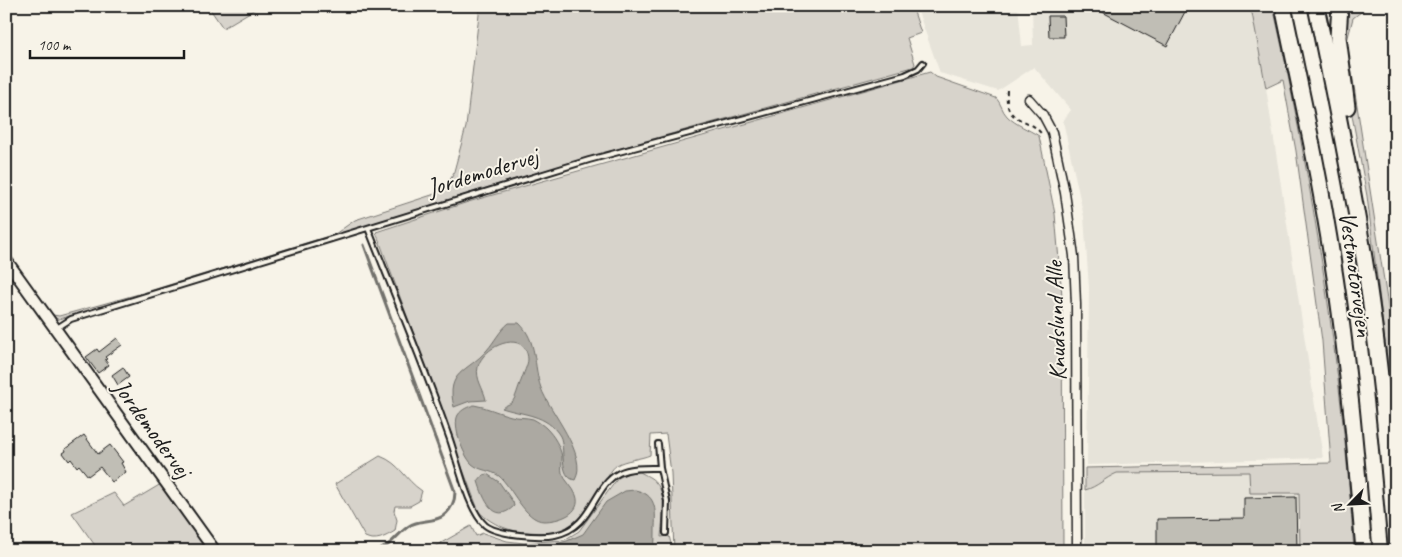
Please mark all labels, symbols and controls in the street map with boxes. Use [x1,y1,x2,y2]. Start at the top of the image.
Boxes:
scale bar [30,28,184,60]
text: 100 m [38,36,72,55]
street label: Jordemodervej [422,139,544,204]
street label: Vestmotorvejen [1331,209,1381,340]
street label: Knudslund Alle [1038,259,1074,381]
street label: Jordemodervej [105,372,200,487]
north arrow [1324,480,1374,530]
text: N [1328,500,1348,517]

